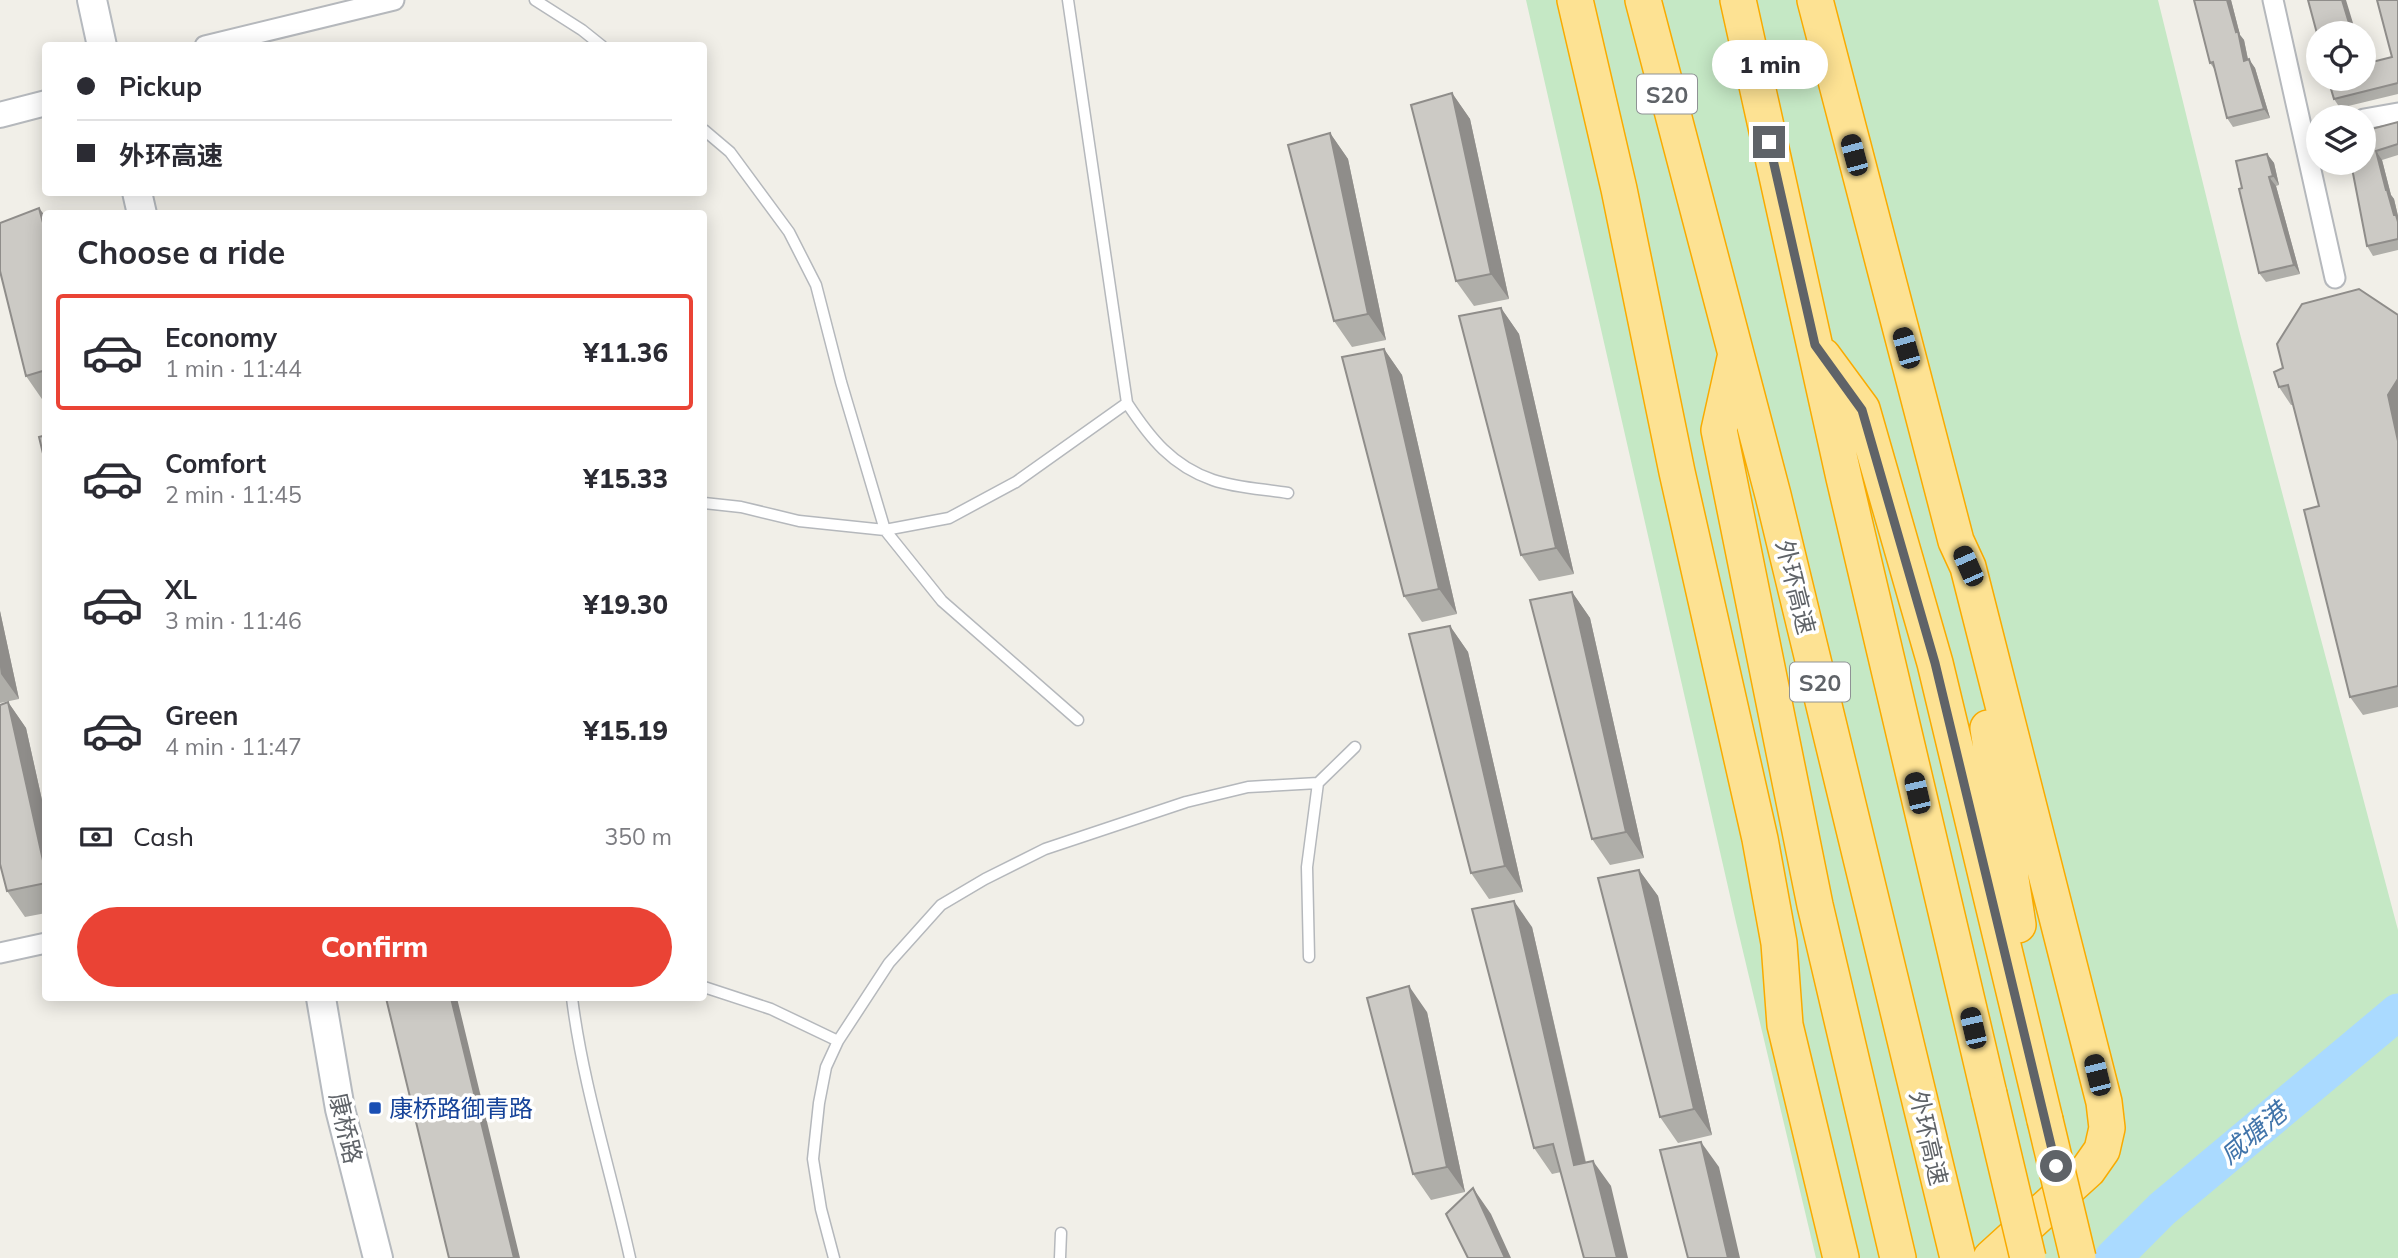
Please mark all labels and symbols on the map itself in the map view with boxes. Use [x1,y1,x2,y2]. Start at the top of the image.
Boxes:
callout: 1 min [1711,40,1827,90]
road number: S20 [1637,74,1697,114]
route end [1753,126,1785,158]
car [1839,132,1870,178]
car [1891,325,1922,371]
street label: 外环高速 [1770,537,1822,637]
car [1950,543,1987,589]
road number: S20 [1790,662,1850,702]
car [1903,770,1932,816]
car [1959,1005,1988,1051]
car [2082,1052,2113,1098]
street label: 外环高速 [1904,1088,1954,1188]
street label: 康桥路 [323,1090,369,1166]
place label: 康桥路御青路 [389,1093,533,1123]
water label: 咸塘港 [2213,1093,2297,1171]
marker: 康桥路御青路 [367,1100,383,1116]
route start [2040,1150,2072,1182]

